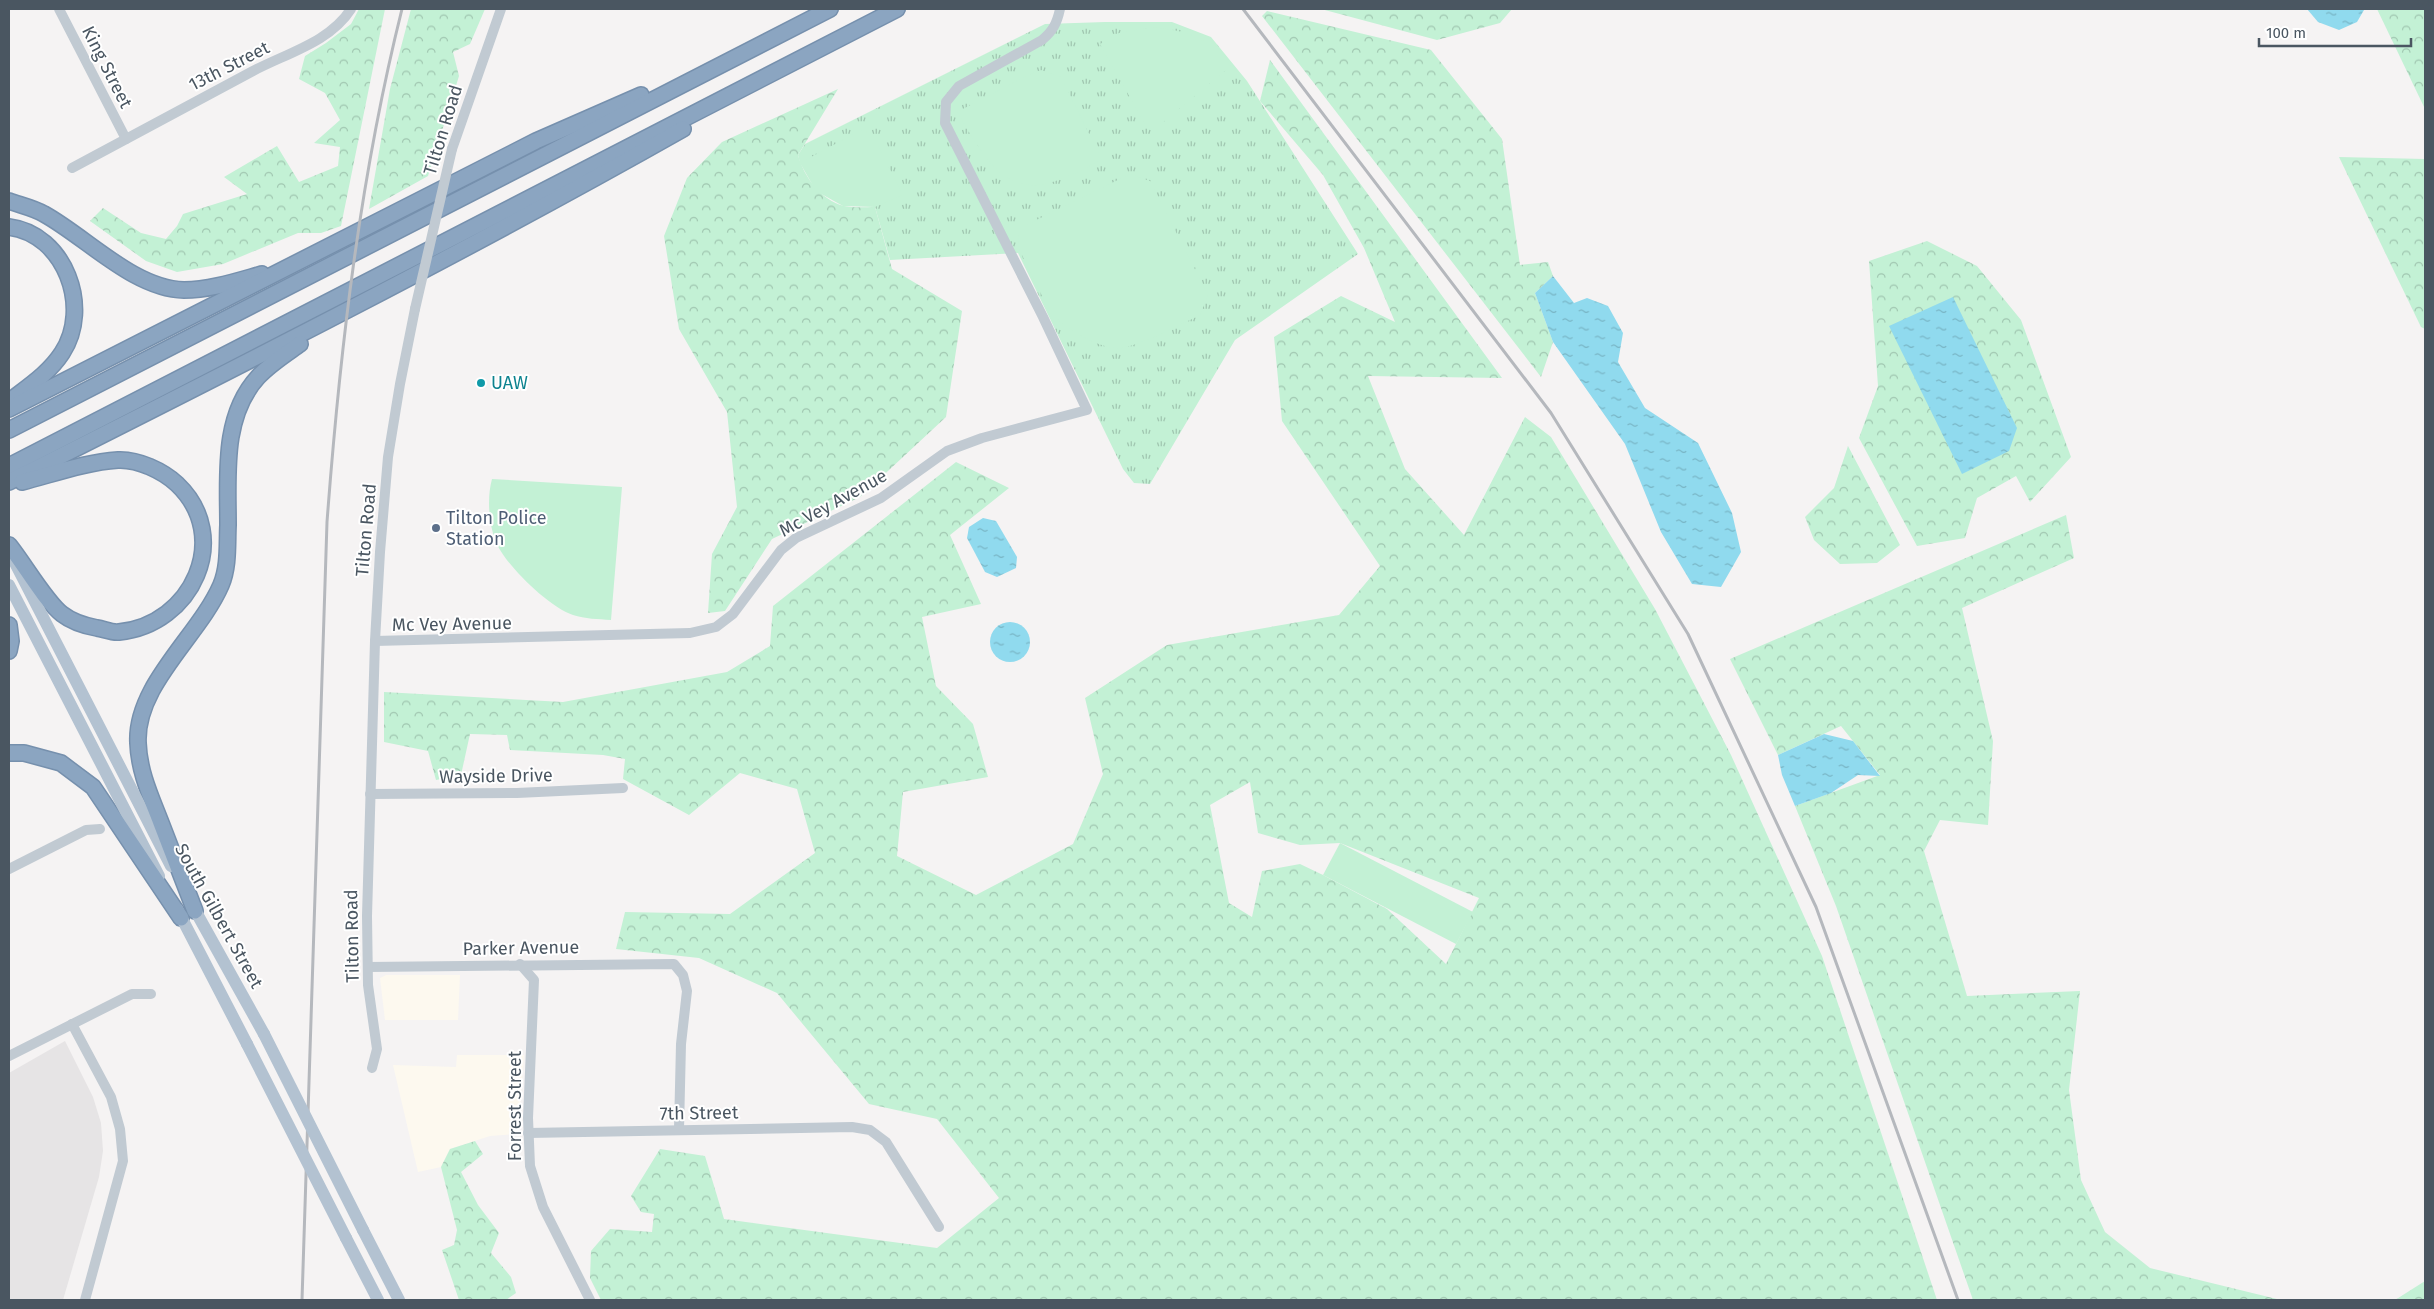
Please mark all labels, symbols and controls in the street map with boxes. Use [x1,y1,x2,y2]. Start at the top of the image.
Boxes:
scale bar [2259,15,2412,47]
street label: King Street [77,22,137,112]
text: 100 m [2266,24,2306,42]
street label: 13th Street [185,36,273,96]
street label: Tilton Road [419,82,467,178]
place label: UAW [491,372,528,394]
marker: UAW [475,377,487,389]
street label: Mc Vey Avenue [775,464,891,542]
street label: Tilton Road [351,483,381,577]
place label: Tilton Police Station [446,507,547,550]
marker: Tilton Police Station [430,522,442,534]
street label: Mc Vey Avenue [392,612,512,636]
street label: Wayside Drive [439,764,553,788]
street label: South Gilbert Street [170,840,268,993]
street label: Tilton Road [340,889,364,983]
street label: Parker Avenue [463,936,579,960]
street label: Forrest Street [504,1050,526,1161]
street label: 7th Street [659,1101,739,1125]

